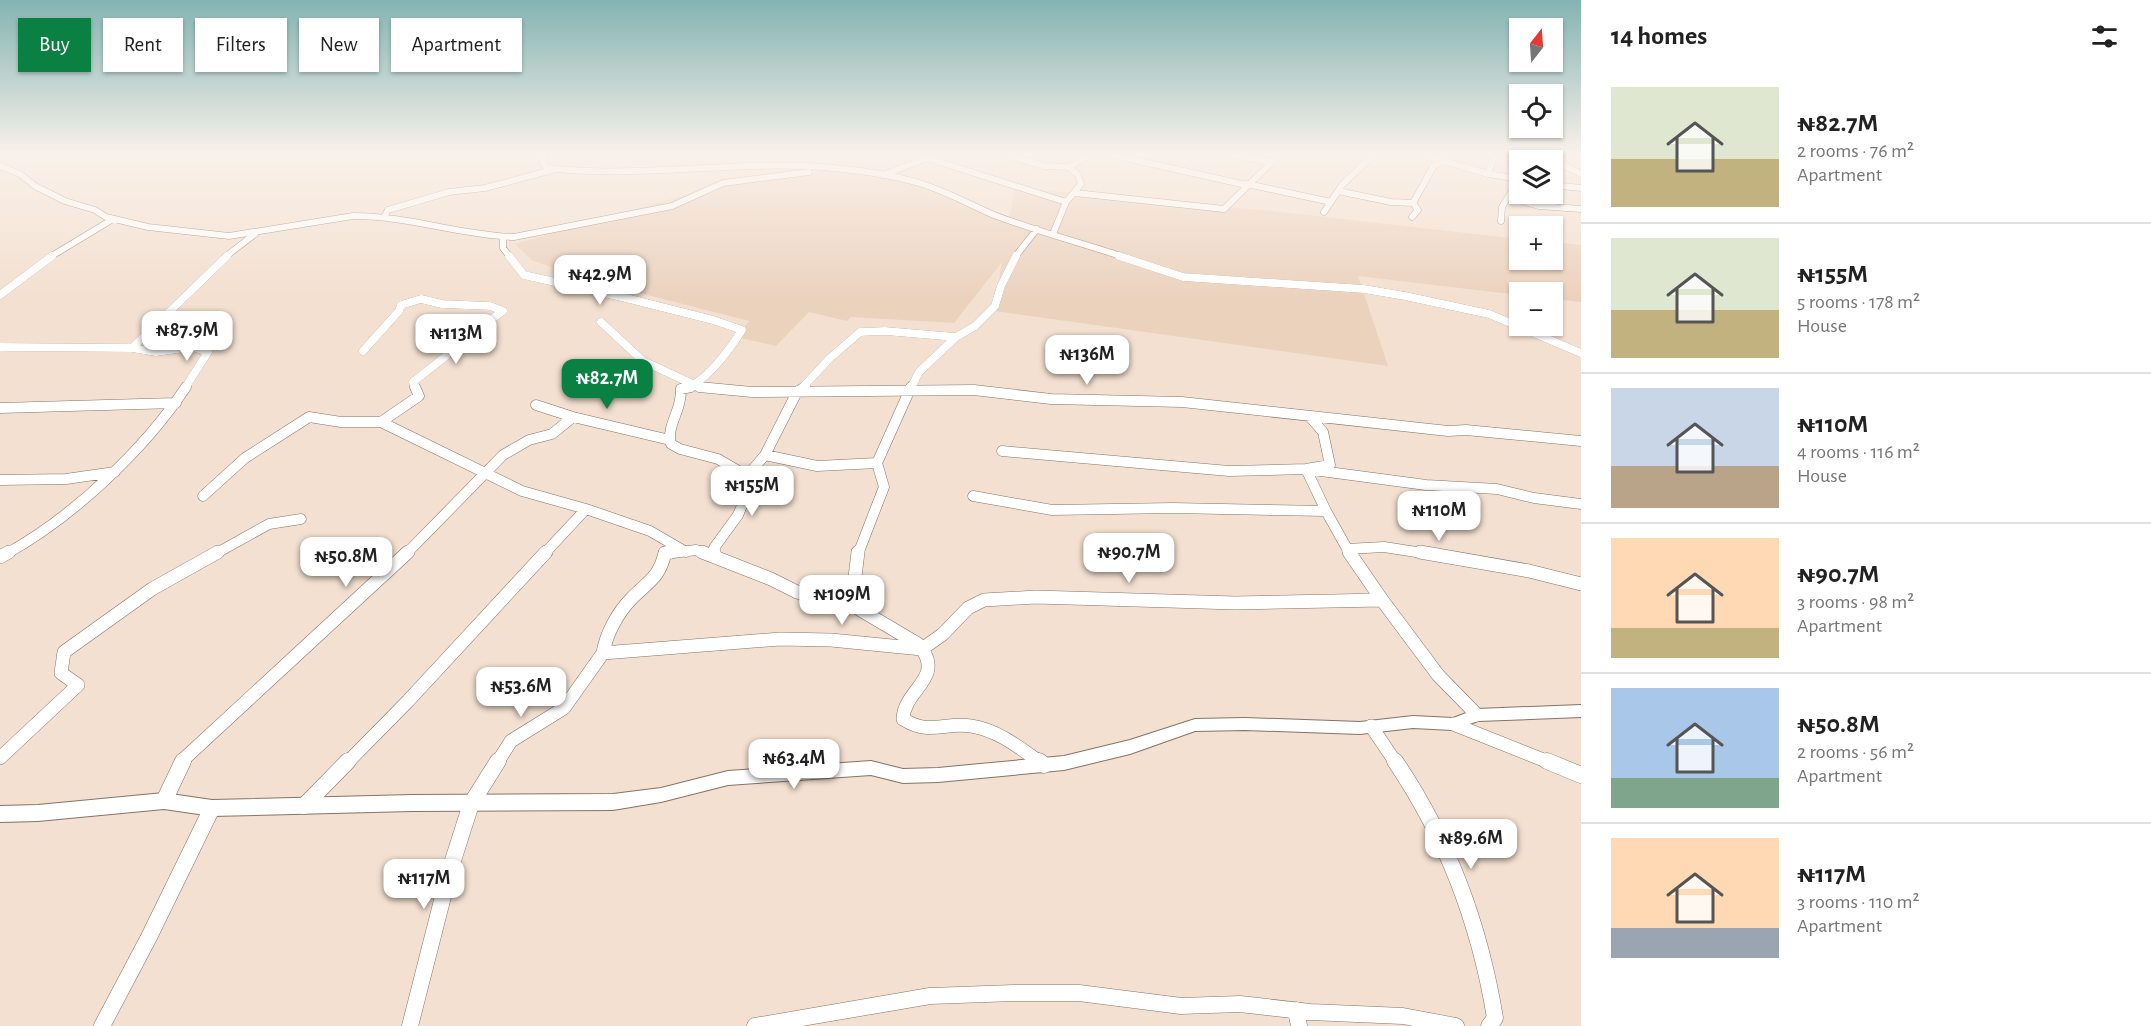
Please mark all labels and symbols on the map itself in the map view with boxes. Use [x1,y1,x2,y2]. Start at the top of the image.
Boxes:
north arrow [1509,18,1563,72]
pin: ₦42.9M [551,255,649,306]
pin: ₦87.9M [138,311,236,362]
pin: ₦113M [414,314,498,365]
pin: ₦136M [1045,335,1129,386]
pin: ₦82.7M [558,359,656,410]
pin: ₦155M [710,466,794,517]
pin: ₦110M [1397,491,1481,542]
pin: ₦90.7M [1080,533,1178,584]
pin: ₦50.8M [297,537,395,588]
pin: ₦109M [800,575,884,626]
pin: ₦53.6M [472,667,570,718]
pin: ₦63.4M [745,739,843,790]
pin: ₦89.6M [1422,819,1520,870]
pin: ₦117M [382,859,466,910]

